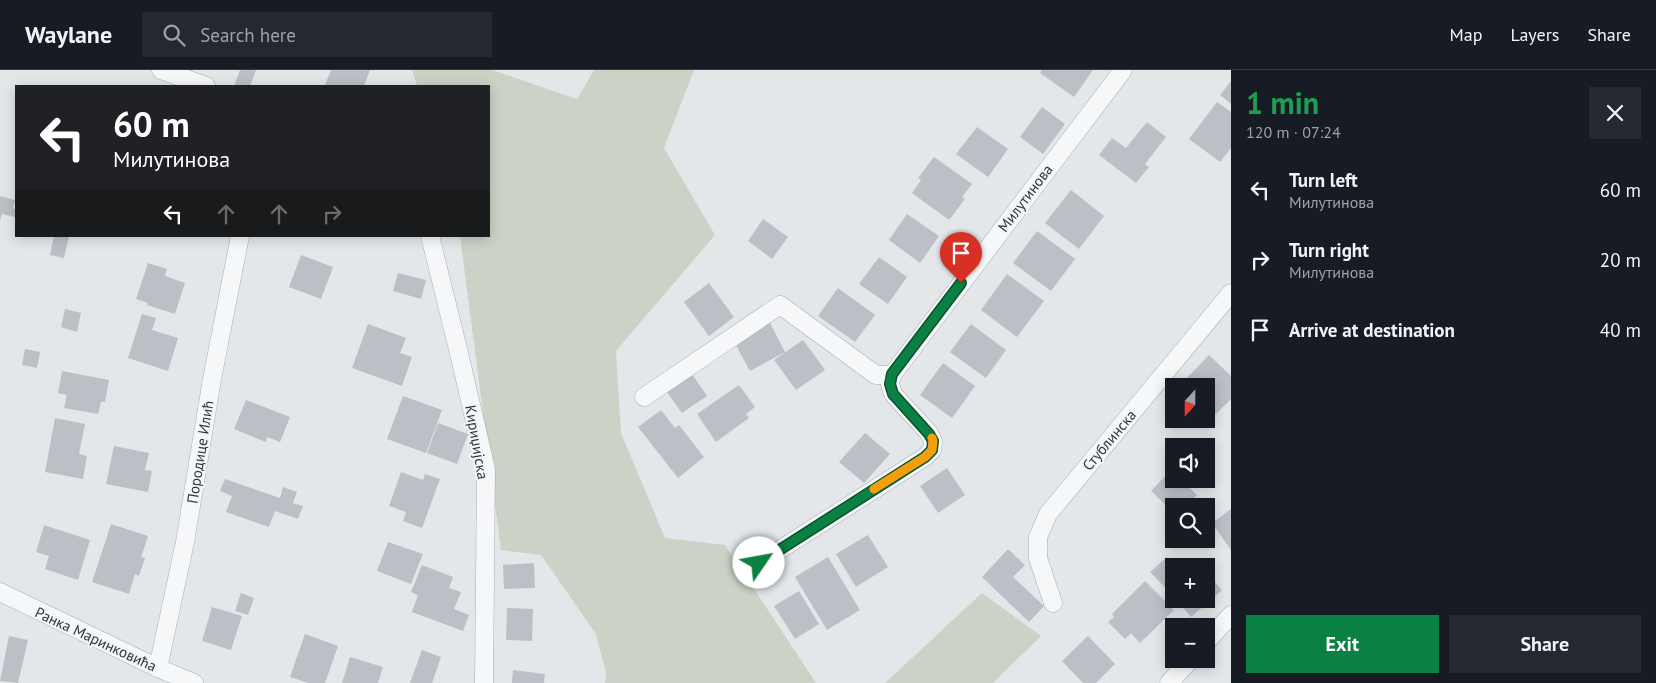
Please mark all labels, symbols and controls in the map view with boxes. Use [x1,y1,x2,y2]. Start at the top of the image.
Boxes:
search box [142,12,492,57]
text: Waylane [25,19,112,50]
icon: search [160,21,188,49]
text: Search here [200,23,296,47]
text: Map [1450,23,1482,46]
text: Layers [1510,23,1559,46]
text: Share [1587,23,1631,46]
text: 1 min [1246,83,1319,122]
button: close [1589,87,1641,139]
text: 60 m [113,101,190,147]
icon: left [30,105,95,170]
text: 120 m · 07:24 [1246,122,1341,142]
text: Милутинова [113,145,230,173]
street label: Милутинова [993,160,1057,236]
text: Turn left [1289,168,1358,192]
icon: left [1246,176,1274,204]
text: 60 m [1600,178,1641,202]
text: Милутинова [1289,192,1374,212]
icon: left [159,200,187,228]
icon: ahead [212,200,240,228]
icon: ahead [265,200,293,228]
icon: right [318,200,346,228]
pin [940,232,982,283]
text: Turn right [1289,238,1369,262]
icon: arrive [947,239,975,267]
icon: right [1246,246,1274,274]
text: 20 m [1600,248,1641,272]
text: Милутинова [1289,262,1374,282]
icon: arrive [1246,316,1274,344]
text: Arrive at destination [1289,318,1455,342]
text: 40 m [1600,318,1641,342]
north arrow [1165,378,1215,428]
map controls [1165,378,1215,668]
street label: Породице Илић [182,399,218,505]
street label: Кириџијска [461,403,493,481]
street label: Стублинска [1078,406,1140,474]
button: sound [1165,438,1215,488]
button: search [1165,498,1215,548]
position arrow [732,536,784,588]
button: + [1165,558,1215,608]
street label: Ранка Маринковића [32,602,160,676]
button: Exit [1246,615,1439,673]
button: Share [1449,615,1641,673]
button: − [1165,618,1215,668]

